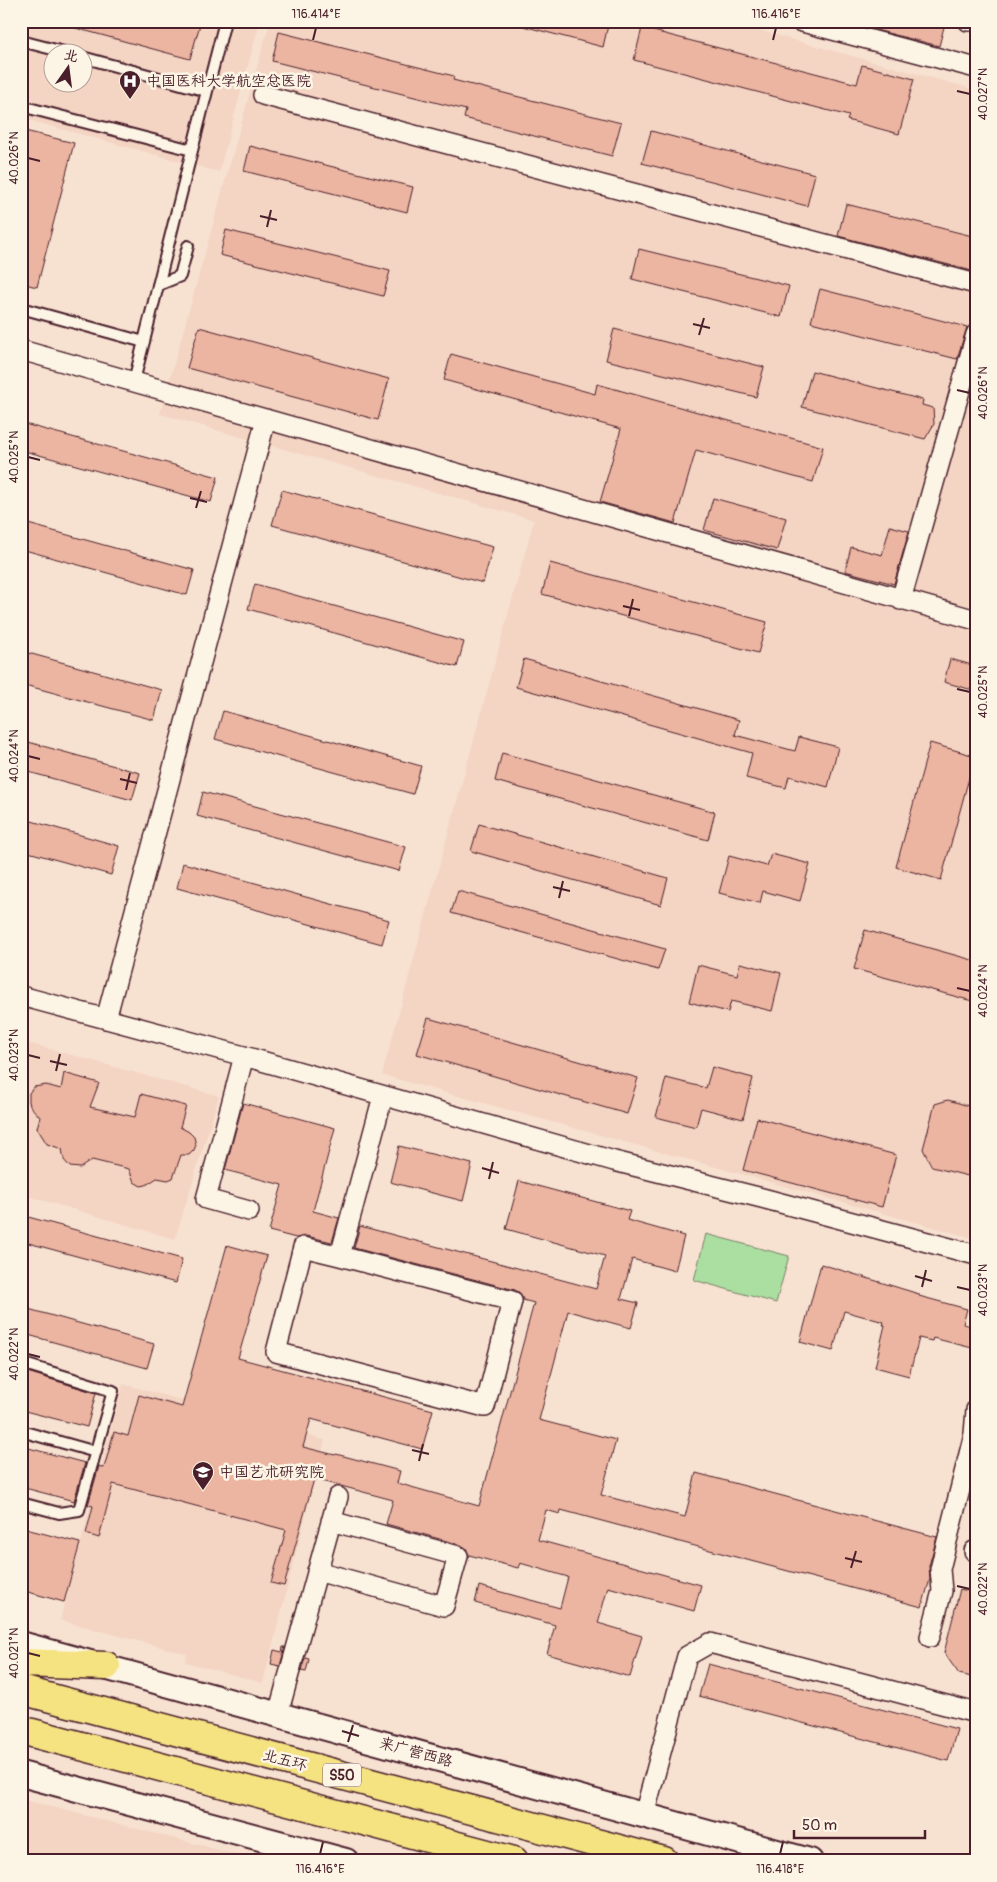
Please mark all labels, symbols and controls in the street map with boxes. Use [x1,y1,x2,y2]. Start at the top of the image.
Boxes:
text: 116.414°E [291,7,341,22]
text: 116.416°E [751,7,801,22]
north arrow [42,42,92,92]
text: 北 [62,46,80,66]
text: 40.027°N [976,68,991,120]
hospital icon: 中国医科大学航空总医院 [118,69,142,100]
place label: 中国医科大学航空总医院 [146,72,311,91]
text: 40.026°N [7,131,22,185]
text: 40.026°N [976,366,991,420]
text: 40.025°N [7,431,22,483]
text: 40.025°N [976,666,991,718]
text: 40.024°N [7,729,22,783]
text: 40.024°N [976,964,991,1018]
text: 40.023°N [7,1029,22,1081]
text: 40.023°N [976,1264,991,1316]
text: 40.022°N [7,1328,22,1380]
school or university icon: 中国艺术研究院 [191,1460,215,1491]
place label: 中国艺术研究院 [219,1463,324,1482]
text: 40.022°N [976,1563,991,1615]
text: 40.021°N [7,1628,22,1678]
street label: 来广营西路 [377,1734,455,1771]
street label: 北五环 [261,1745,309,1775]
road number: S50 [323,1764,361,1786]
scale bar [794,1807,926,1839]
text: 50 m [802,1816,837,1835]
text: 116.416°E [295,1862,345,1877]
text: 116.418°E [756,1862,804,1877]

